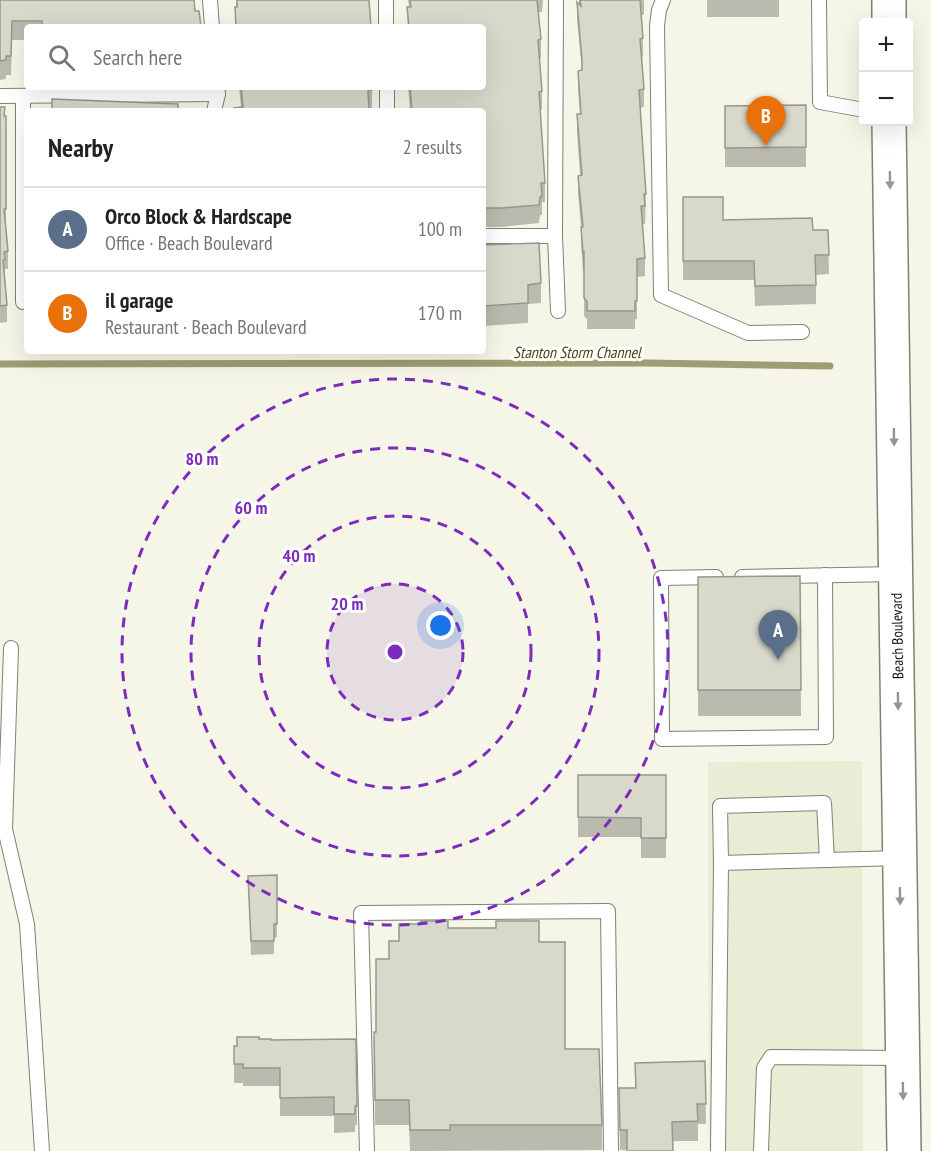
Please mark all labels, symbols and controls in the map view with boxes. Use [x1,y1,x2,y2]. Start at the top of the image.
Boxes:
map controls [859,18,913,126]
button: + [859,18,913,72]
search box [24,24,486,90]
icon: search [45,41,78,74]
text: Search here [93,43,182,71]
button: − [859,72,913,126]
pin: B [746,96,786,146]
text: Nearby [48,131,113,164]
text: 2 results [403,134,462,160]
one-way arrow [885,170,895,189]
text: Orco Block & Hardscape [105,202,292,230]
text: A [62,216,73,242]
text: 100 m [418,216,462,242]
text: Office · Beach Boulevard [105,230,273,256]
text: il garage [105,286,173,314]
text: B [63,300,72,326]
text: 170 m [418,300,462,326]
text: Restaurant · Beach Boulevard [105,314,307,340]
water label: Stanton Storm Channel [513,342,642,362]
one-way arrow [889,427,899,446]
text: 80 m [186,447,218,470]
text: 60 m [235,496,267,519]
text: 40 m [283,544,315,567]
text: 20 m [331,592,363,615]
street label: Beach Boulevard [887,593,907,679]
pin: A [758,610,798,660]
your location [426,611,455,640]
centre of rings [385,642,405,662]
one-way arrow [893,692,902,711]
one-way arrow [895,887,905,906]
one-way arrow [898,1082,908,1101]

